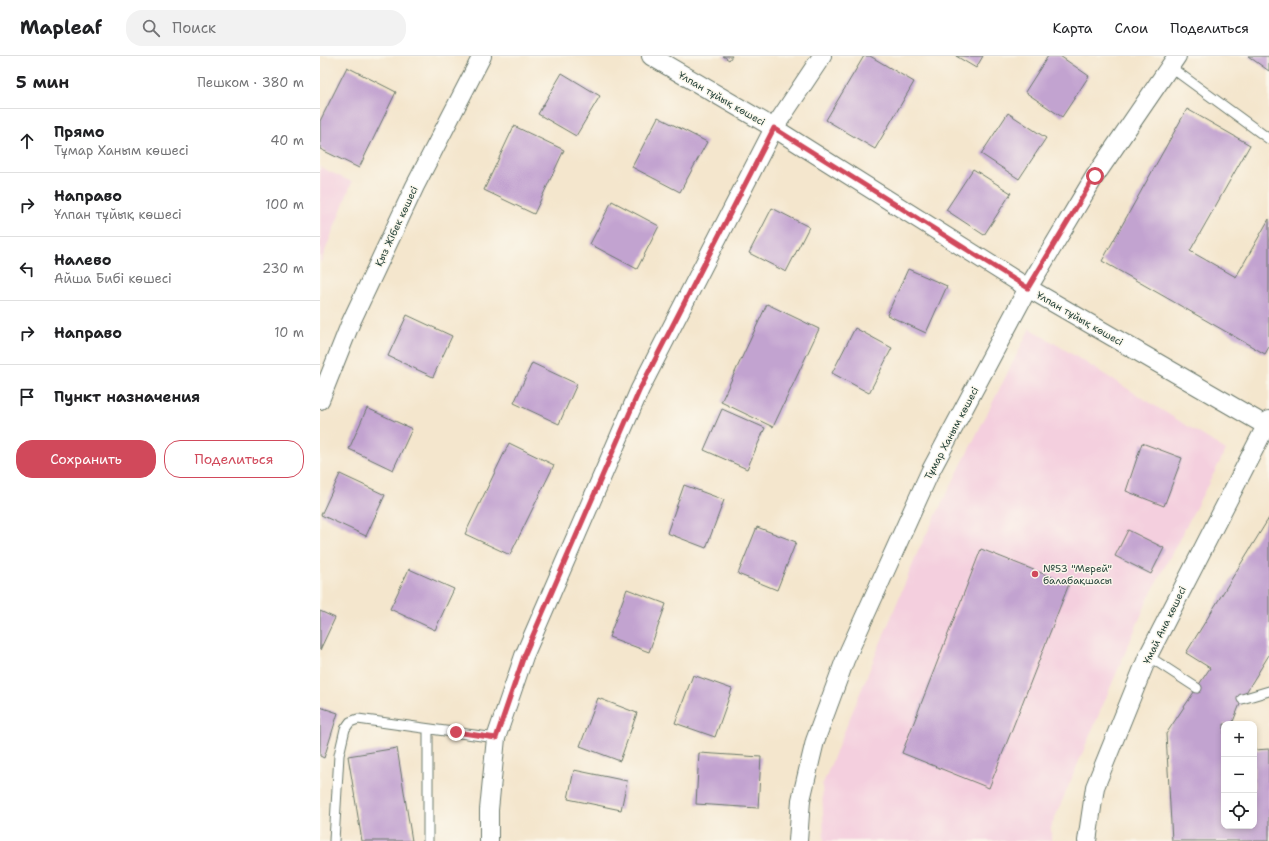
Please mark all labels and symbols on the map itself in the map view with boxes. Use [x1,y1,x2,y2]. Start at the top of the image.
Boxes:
street label: Ұлпан тұйық көшесі [676,68,768,129]
route start [1086,167,1104,185]
street label: Қыз Жібек көшесі [372,184,421,269]
street label: Ұлпан тұйық көшесі [1034,288,1126,349]
street label: Тұмар Ханым көшесі [921,384,982,482]
place label: №53 "Мерей" балабақшасы [1043,562,1112,587]
marker: №53 "Мерей" балабақшасы [1030,569,1040,579]
street label: Ұмай Ана көшесі [1140,584,1189,666]
route end [447,723,465,741]

